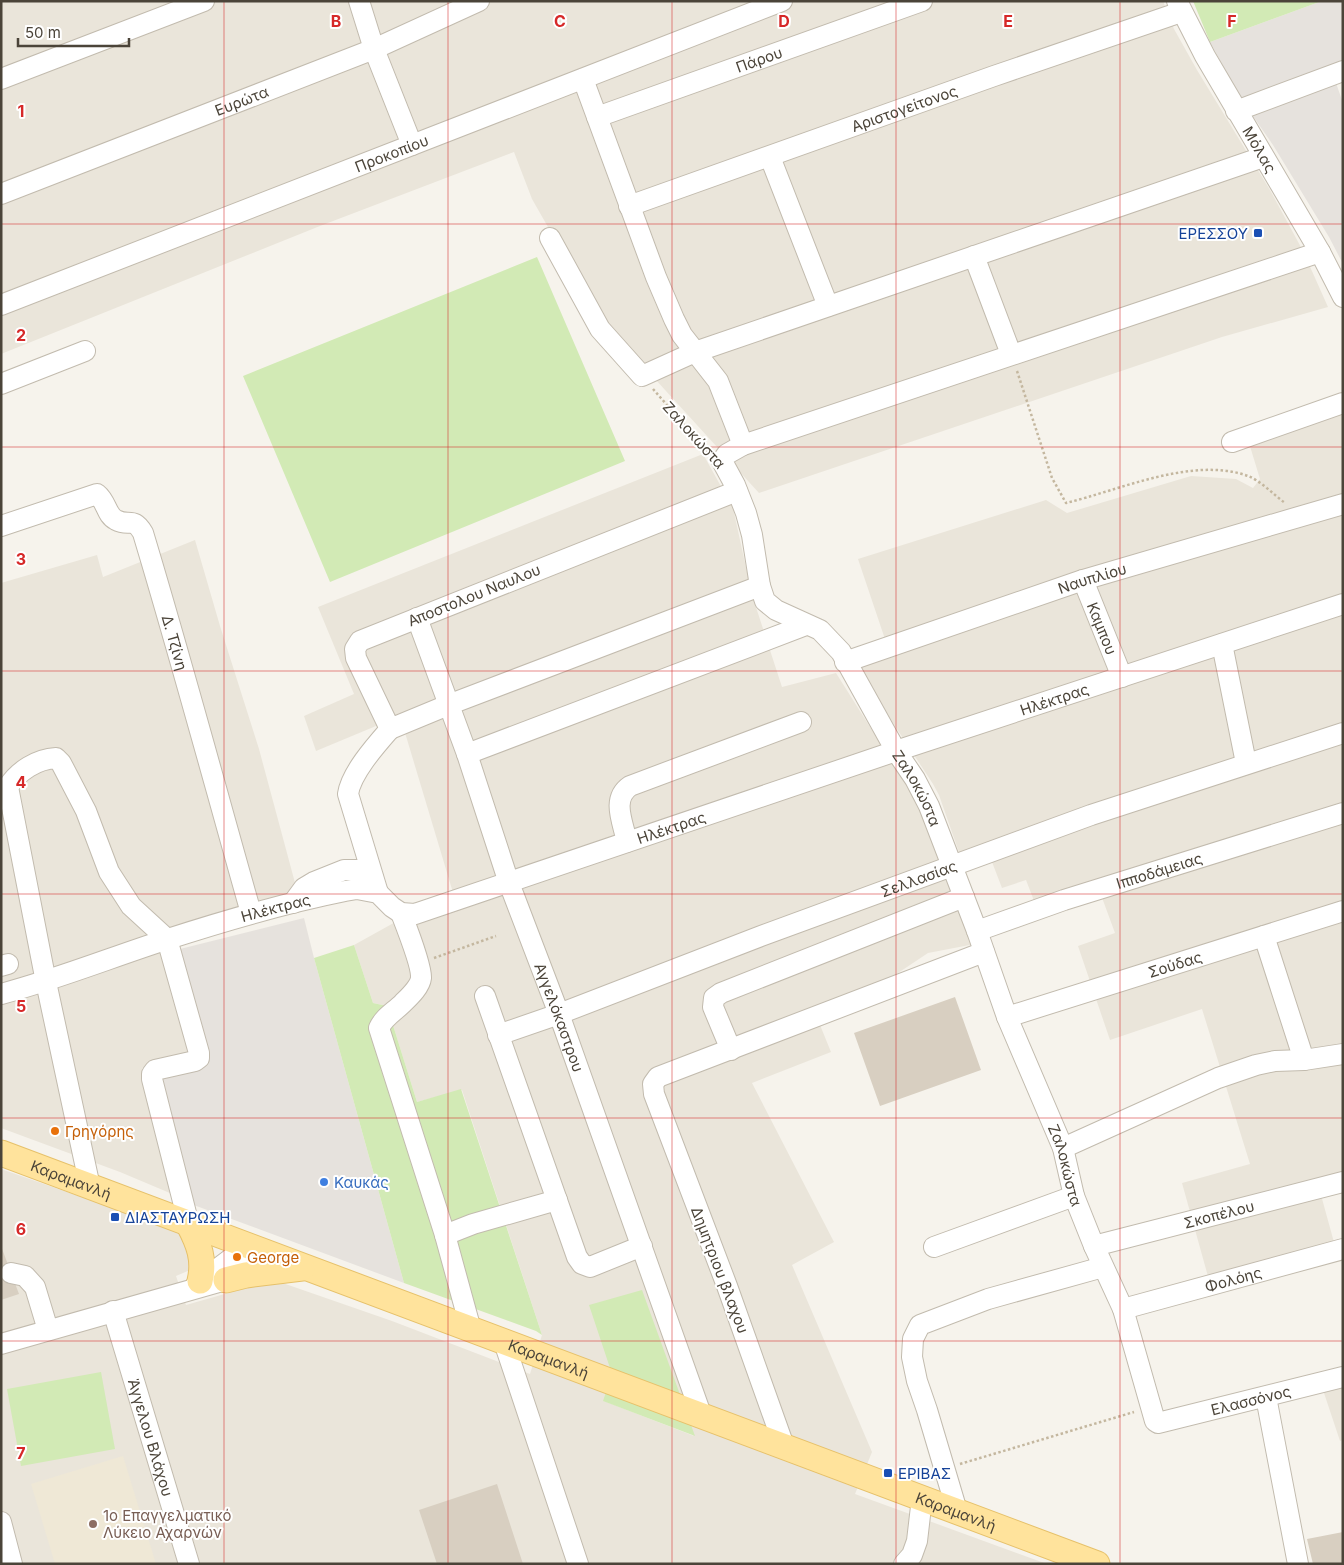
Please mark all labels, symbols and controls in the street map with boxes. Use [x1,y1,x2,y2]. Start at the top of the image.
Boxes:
text: B [331,11,341,31]
text: C [554,11,566,31]
text: D [778,11,790,31]
text: E [1003,11,1013,31]
text: F [1227,11,1237,31]
scale bar [18,15,129,47]
text: 50 m [25,23,61,42]
street label: Πάρου [733,42,785,76]
street label: Αριστογείτονος [849,80,960,136]
street label: Ευρώτα [212,82,271,119]
text: 1 [18,101,24,121]
street label: Μόλας [1239,123,1281,176]
street label: Προκοπίου [352,130,431,176]
place label: ΕΡΕΣΣΟΥ [1179,224,1248,243]
marker: ΕΡΕΣΣΟΥ [1252,227,1264,239]
text: 2 [16,325,26,345]
street label: Ζαλοκώστα [659,397,729,473]
text: 3 [16,549,26,569]
street label: Ναυπλίου [1055,558,1129,598]
street label: Αποστολου Ναυλου [405,560,543,630]
street label: Καμπου [1083,599,1121,657]
street label: Δ. Τζίνη [158,613,192,673]
street label: Ηλέκτρας [1017,679,1091,719]
street label: Ζαλοκώστα [888,746,945,829]
text: 4 [16,772,27,792]
street label: Ηλέκτρας [634,807,708,848]
street label: Ιπποδάμειας [1114,848,1205,893]
street label: Σελλασίας [878,856,959,901]
street label: Ηλέκτρας [239,889,312,926]
street label: Σούδας [1146,947,1204,981]
street label: Αγγελόκαστρου [531,960,588,1074]
text: 5 [16,996,26,1016]
street label: Ζαλοκώστα [1044,1121,1087,1209]
place label: Γρηγόρης [65,1122,134,1141]
marker: Γρηγόρης [49,1125,61,1137]
street label: Καραμανλή [28,1156,114,1203]
place label: Καυκάς [334,1173,389,1192]
marker: Καυκάς [318,1176,330,1188]
street label: Σκοπέλου [1182,1196,1256,1232]
street label: Δημητριου βλαχου [687,1204,753,1336]
place label: ΔΙΑΣΤΑΥΡΩΣΗ [125,1208,230,1227]
marker: ΔΙΑΣΤΑΥΡΩΣΗ [109,1211,121,1223]
text: 6 [16,1219,26,1239]
place label: George [247,1248,299,1267]
marker: George [231,1251,243,1263]
street label: Φολόης [1202,1262,1264,1296]
street label: Καραμανλή [506,1335,592,1382]
street label: Άγγελου Βλάχου [124,1376,178,1499]
street label: Ελασσόνος [1209,1381,1293,1419]
text: 7 [16,1443,26,1463]
place label: ΕΡΙΒΑΣ [898,1464,951,1483]
marker: ΕΡΙΒΑΣ [882,1467,894,1479]
street label: Καραμανλή [913,1487,999,1535]
place label: 1ο Επαγγελματικό Λύκειο Αχαρνών [103,1506,232,1542]
marker: 1ο Επαγγελματικό Λύκειο Αχαρνών [87,1518,99,1530]

